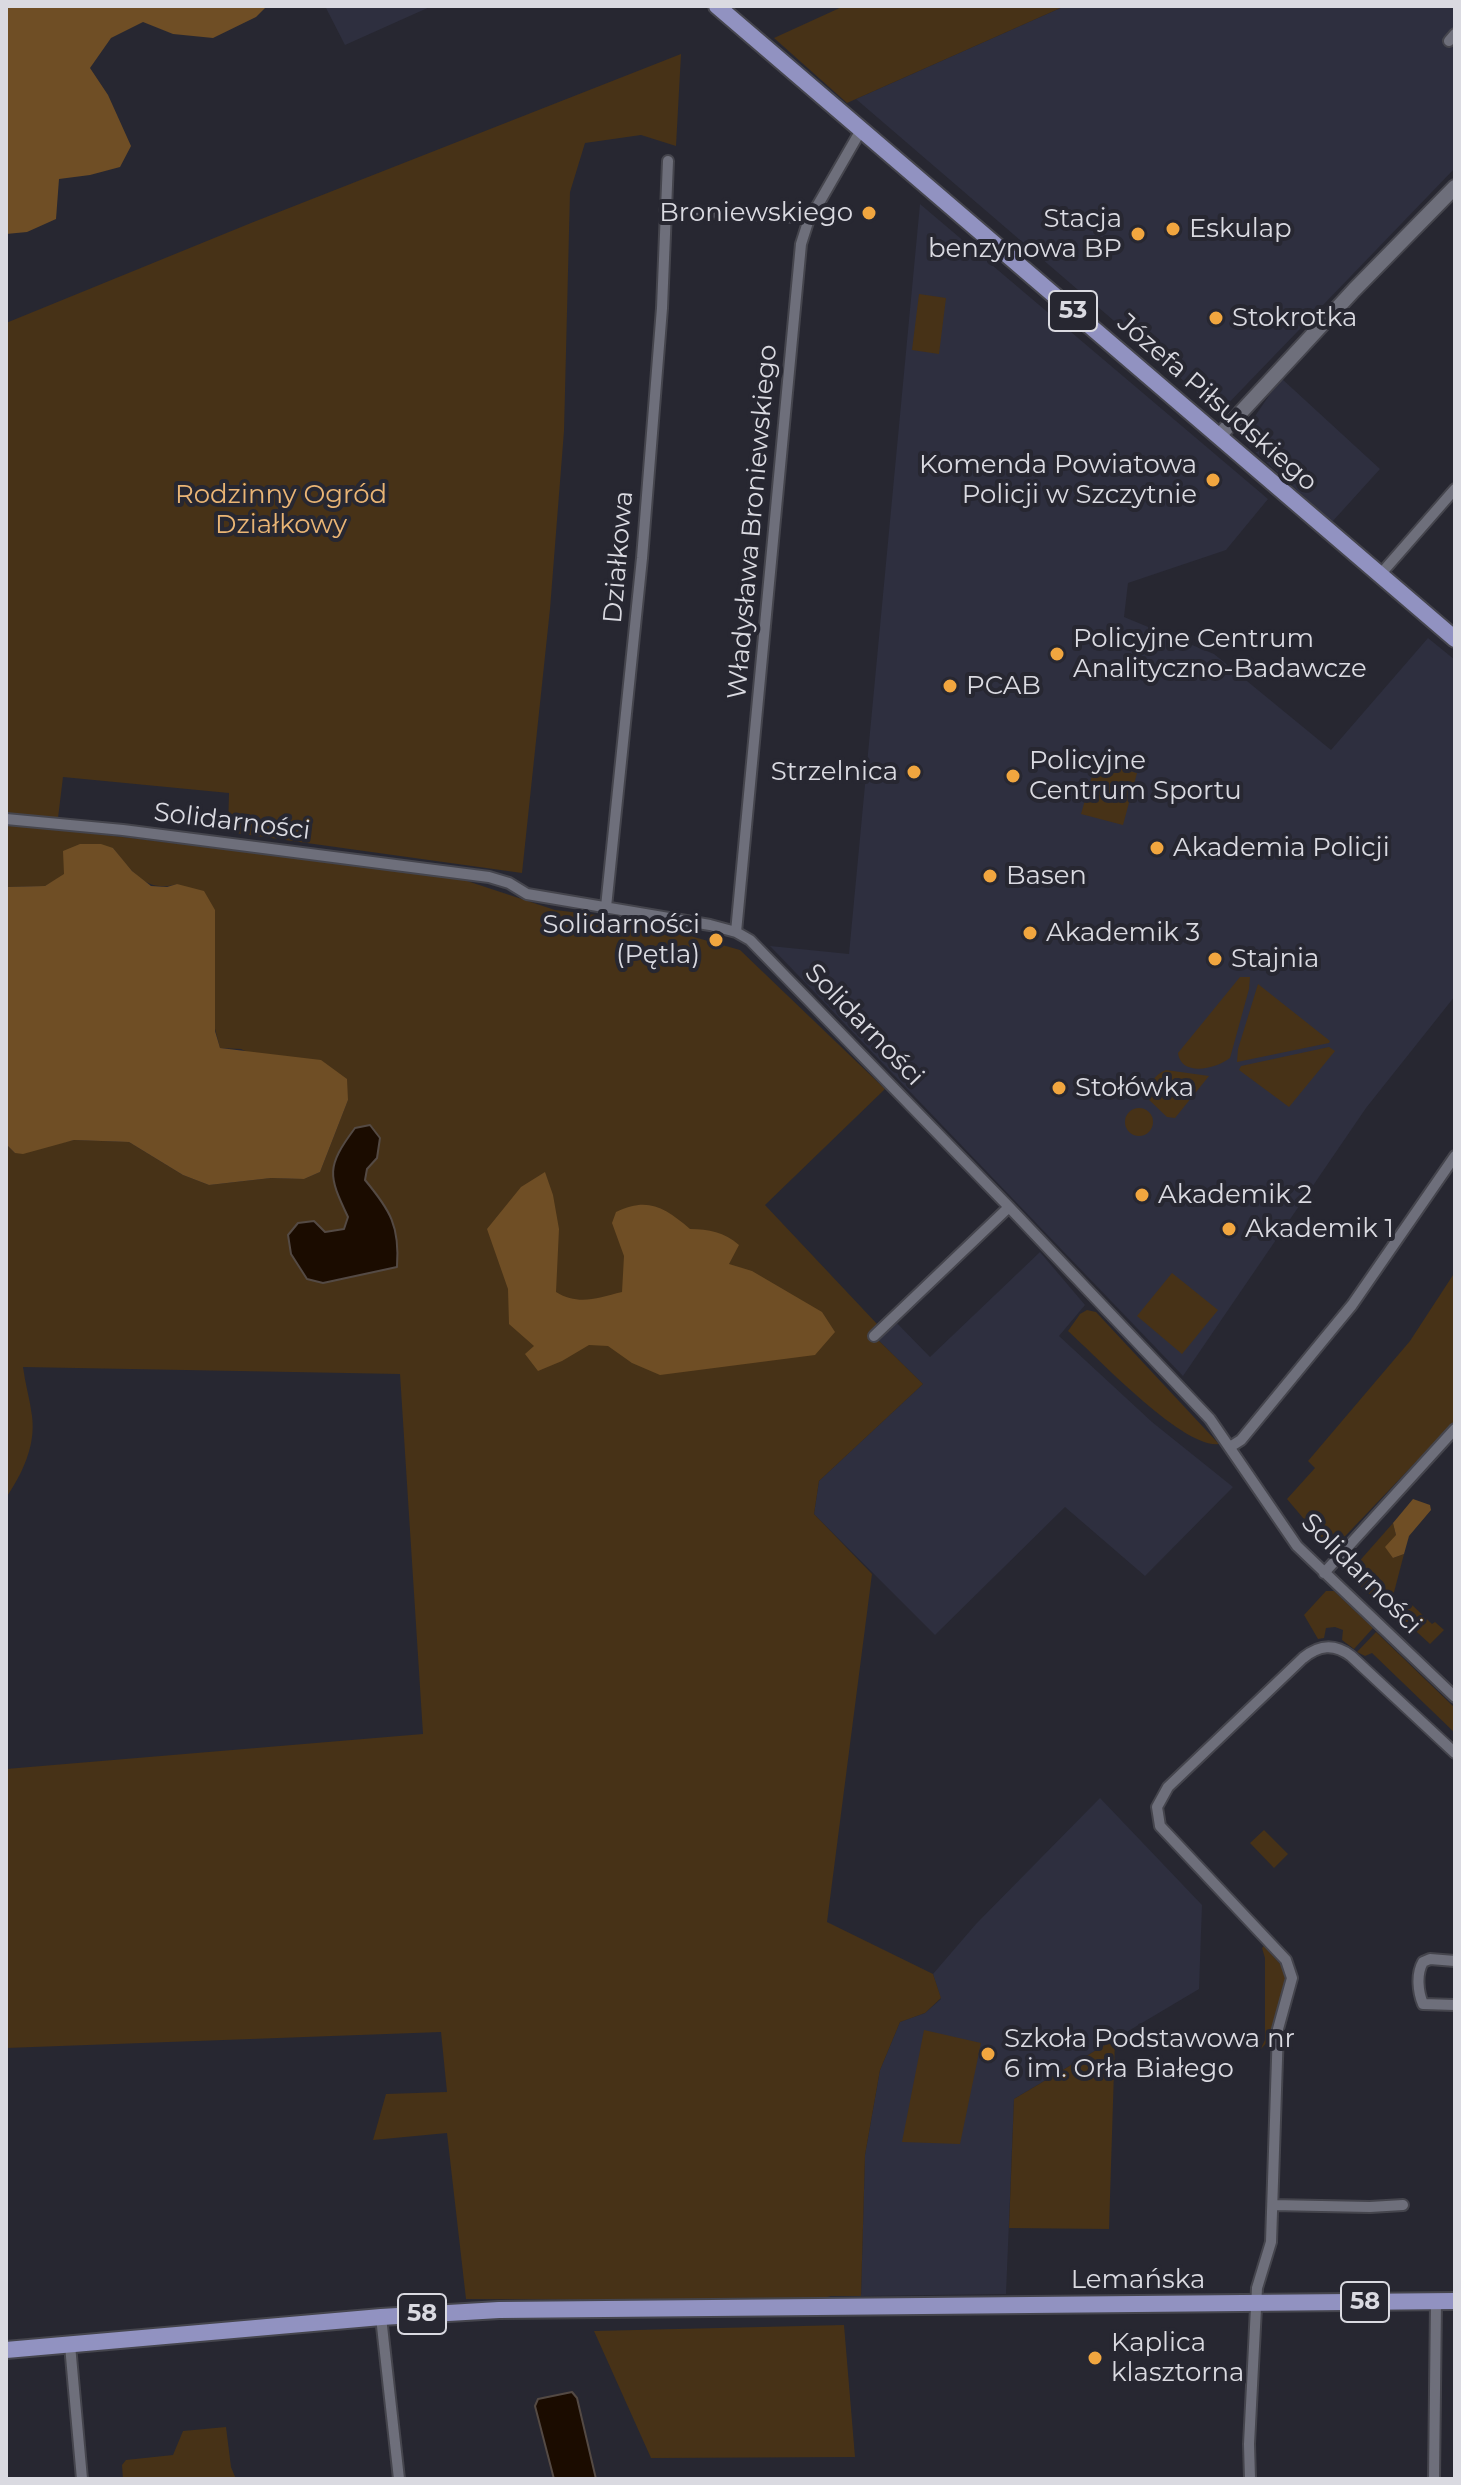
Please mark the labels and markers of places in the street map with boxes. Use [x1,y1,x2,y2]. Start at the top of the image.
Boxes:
place label: Broniewskiego [659,197,853,229]
place label: Stacja benzynowa BP [928,203,1122,264]
marker: Broniewskiego [860,204,878,222]
place label: Eskulap [1189,213,1292,245]
marker: Eskulap [1164,220,1182,238]
marker: Stacja benzynowa BP [1129,225,1147,243]
place label: Stokrotka [1232,302,1357,334]
marker: Stokrotka [1207,309,1225,327]
place label: Komenda Powiatowa Policji w Szczytnie [919,449,1197,510]
marker: Komenda Powiatowa Policji w Szczytnie [1204,471,1222,489]
place label: Policyjne Centrum Analityczno-Badawcze [1073,623,1367,684]
marker: Policyjne Centrum Analityczno-Badawcze [1048,645,1066,663]
place label: PCAB [966,670,1041,702]
marker: PCAB [941,677,959,695]
place label: Policyjne Centrum Sportu [1029,745,1242,806]
place label: Strzelnica [771,756,898,788]
marker: Strzelnica [905,763,923,781]
marker: Policyjne Centrum Sportu [1004,767,1022,785]
place label: Akademia Policji [1173,832,1390,864]
marker: Akademia Policji [1148,839,1166,857]
place label: Basen [1006,860,1087,892]
marker: Basen [981,867,999,885]
place label: Solidarności (Pętla) [543,909,700,970]
place label: Akademik 3 [1046,917,1200,949]
marker: Akademik 3 [1021,924,1039,942]
marker: Solidarności (Pętla) [707,931,725,949]
place label: Stajnia [1231,943,1319,975]
marker: Stajnia [1206,950,1224,968]
place label: Stołówka [1075,1072,1194,1104]
marker: Stołówka [1050,1079,1068,1097]
place label: Akademik 2 [1158,1179,1312,1211]
marker: Akademik 2 [1133,1186,1151,1204]
place label: Akademik 1 [1245,1213,1394,1245]
marker: Akademik 1 [1220,1220,1238,1238]
place label: Szkoła Podstawowa nr 6 im. Orła Białego [1004,2023,1295,2084]
marker: Szkoła Podstawowa nr 6 im. Orła Białego [979,2045,997,2063]
place label: Kaplica klasztorna [1111,2327,1244,2388]
marker: Kaplica klasztorna [1086,2349,1104,2367]

